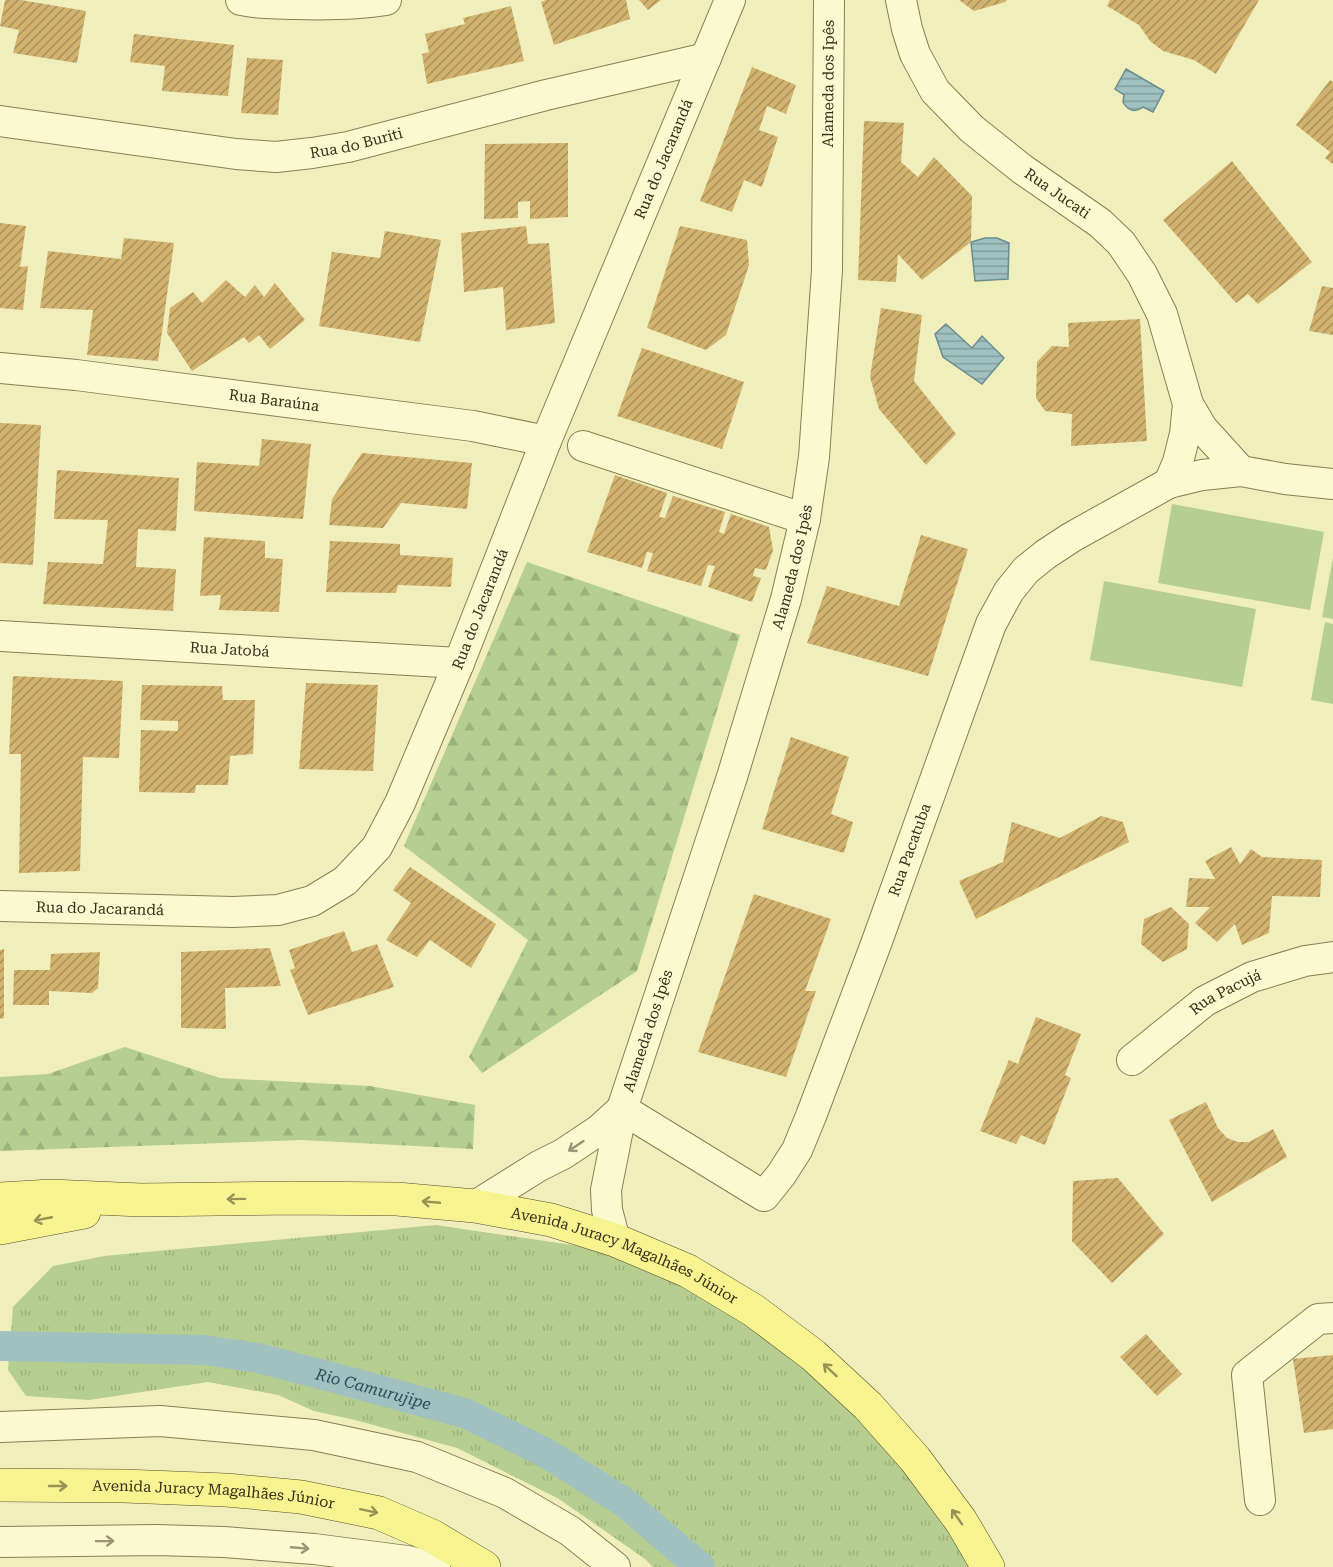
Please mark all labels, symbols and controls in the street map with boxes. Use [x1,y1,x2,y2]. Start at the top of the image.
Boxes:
street label: Alameda dos Ipês [819,20,838,148]
street label: Rua do Jacarandá [631,96,697,222]
street label: Rua do Buriti [309,124,405,162]
street label: Rua Jucati [1021,164,1094,223]
street label: Rua Baraúna [228,386,320,415]
street label: Alameda dos Ipês [768,504,816,632]
street label: Rua do Jacarandá [448,546,512,672]
street label: Rua Jatobá [189,638,270,661]
street label: Rua Pacatuba [885,801,935,899]
street label: Rua do Jacarandá [36,898,164,919]
street label: Rua Pacujá [1186,966,1263,1019]
street label: Alameda dos Ipês [619,967,677,1094]
one-way arrow [568,1140,585,1152]
one-way arrow [226,1193,246,1205]
one-way arrow [421,1196,441,1207]
street label: Avenida Juracy Magalhães Júnior [510,1204,741,1308]
one-way arrow [33,1214,53,1225]
one-way arrow [822,1363,837,1378]
water label: Rio Camurujipe [313,1364,433,1414]
street label: Avenida Juracy Magalhães Júnior [92,1477,336,1513]
one-way arrow [48,1480,68,1491]
one-way arrow [359,1506,378,1518]
one-way arrow [951,1509,963,1526]
one-way arrow [94,1535,114,1547]
one-way arrow [289,1543,309,1554]

